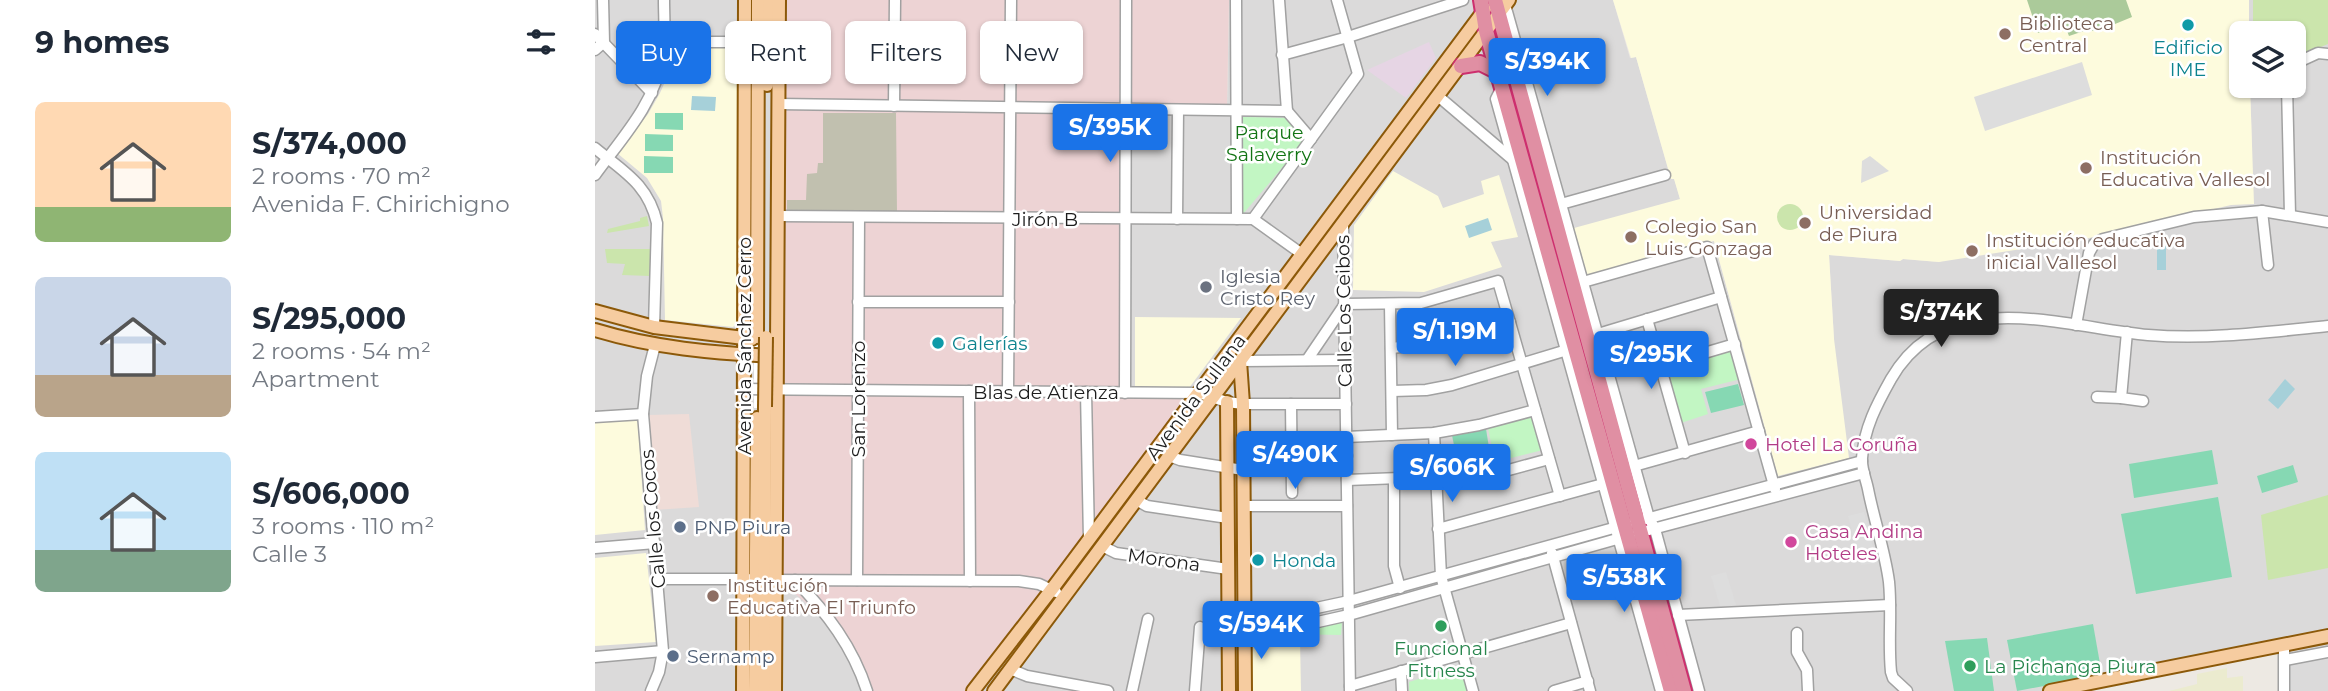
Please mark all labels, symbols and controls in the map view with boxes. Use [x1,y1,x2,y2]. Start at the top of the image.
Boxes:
place label: Biblioteca Central [2019,12,2114,57]
marker: Edificio IME [2180,17,2196,33]
chip: Buy [616,21,711,84]
chip: Rent [725,21,831,84]
chip: Filters [845,21,966,84]
chip: New [980,21,1083,84]
map controls [2229,21,2306,98]
button: layers [2229,21,2306,98]
icon: filters [522,23,560,61]
text: 9 homes [35,24,170,61]
marker: Biblioteca Central [1997,26,2013,42]
place label: Edificio IME [2153,36,2223,81]
pin: S/394K [1490,38,1604,98]
text: S/394K [1505,47,1589,75]
pin: S/395K [1053,104,1167,164]
text: S/395K [1069,113,1151,141]
park label: Parque Salaverry [1226,121,1313,166]
text: S/374,000 [252,125,407,162]
icon: home [91,130,175,214]
place label: Institución Educativa Vallesol [2100,146,2270,191]
marker: Institución Educativa Vallesol [2078,160,2094,176]
text: 2 rooms · 70 m² [252,162,431,190]
text: Avenida F. Chirichigno [252,190,510,218]
place label: Universidad de Piura [1819,201,1932,246]
street label: Jirón B [1011,208,1078,231]
place label: Colegio San Luis Gonzaga [1645,215,1773,260]
marker: Universidad de Piura [1797,215,1813,231]
marker: Colegio San Luis Gonzaga [1623,229,1639,245]
place label: Institución educativa inicial Vallesol [1986,229,2185,274]
street label: Calle Los Ceibos [1331,235,1357,387]
street label: Avenida Sánchez Cerro [733,237,756,455]
marker: Institución educativa inicial Vallesol [1964,243,1980,259]
place label: Iglesia Cristo Rey [1220,265,1316,310]
marker: Iglesia Cristo Rey [1198,279,1214,295]
pin: S/374K [1884,290,1998,349]
text: S/374K [1900,298,1982,326]
text: S/295,000 [252,300,406,337]
icon: home [91,305,175,389]
pin: S/1.19M [1390,308,1520,368]
text: S/1.19M [1413,317,1497,345]
street label: Avenida Sullana [1141,330,1251,464]
place label: Galerías [952,332,1028,355]
pin: S/295K [1594,332,1708,391]
marker: Galerías [930,335,946,351]
text: 2 rooms · 54 m² [252,337,431,365]
text: S/295K [1610,340,1692,368]
street label: San Lorenzo [847,341,870,457]
text: Apartment [252,365,380,393]
street label: Blas de Atienza [973,381,1119,404]
pin: S/490K [1238,432,1352,491]
place label: Hotel La Coruña [1765,433,1918,456]
marker: Hotel La Coruña [1743,436,1759,452]
text: S/490K [1252,440,1338,468]
pin: S/606K [1395,444,1509,504]
street label: Calle los Cocos [635,449,671,589]
text: S/606K [1409,453,1495,481]
text: S/606,000 [252,475,410,512]
icon: home [91,480,175,564]
text: 3 rooms · 110 m² [252,512,434,540]
place label: PNP Piura [694,516,791,539]
marker: PNP Piura [672,519,688,535]
place label: Casa Andina Hoteles [1805,520,1924,565]
marker: Casa Andina Hoteles [1783,534,1799,550]
text: Calle 3 [252,540,327,568]
street label: Morona [1126,544,1202,576]
place label: Honda [1272,549,1336,572]
marker: Honda [1250,552,1266,568]
pin: S/538K [1567,554,1681,614]
text: S/538K [1582,563,1666,591]
place label: Institución Educativa El Triunfo [727,574,916,619]
marker: Institución Educativa El Triunfo [705,588,721,604]
pin: S/594K [1204,602,1318,661]
text: S/594K [1219,610,1303,638]
marker: Funcional Fitness [1433,618,1449,634]
place label: Funcional Fitness [1394,637,1488,682]
place label: Sernamp [687,645,775,668]
marker: Sernamp [665,648,681,664]
place label: La Pichanga Piura [1984,655,2156,678]
marker: La Pichanga Piura [1962,658,1978,674]

